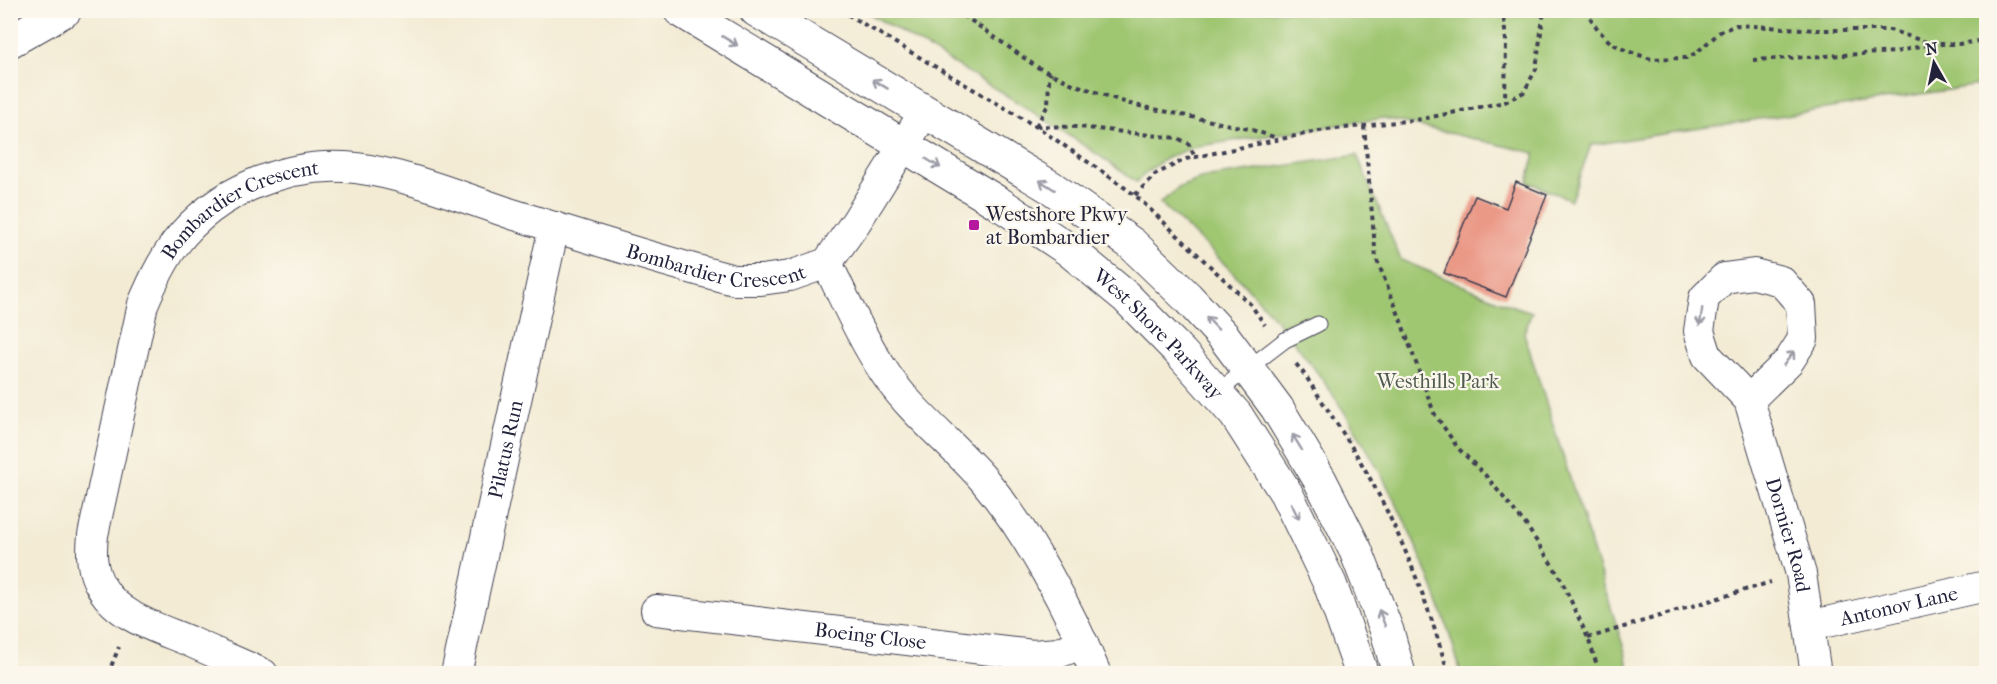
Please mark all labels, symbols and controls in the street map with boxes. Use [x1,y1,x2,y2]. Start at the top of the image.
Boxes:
north arrow [1904,33,1964,93]
one-way arrow [721,35,738,47]
text: N [1924,38,1940,59]
one-way arrow [872,77,889,89]
street label: Bombardier Crescent [156,156,320,264]
one-way arrow [924,157,941,169]
one-way arrow [1039,178,1056,190]
place label: Westshore Pkwy at Bombardier [985,203,1129,249]
marker: Westshore Pkwy at Bombardier [967,218,981,232]
street label: Bombardier Crescent [624,239,809,292]
street label: West Shore Parkway [1088,263,1229,405]
one-way arrow [1696,306,1707,326]
one-way arrow [1205,316,1219,331]
one-way arrow [1783,351,1796,367]
park label: Westhills Park [1376,370,1500,393]
street label: Pilatus Run [483,398,527,501]
one-way arrow [1291,434,1303,451]
street label: Dornier Road [1761,475,1815,595]
one-way arrow [1290,502,1301,520]
street label: Antonov Lane [1837,581,1960,630]
one-way arrow [1375,609,1386,628]
street label: Boeing Close [814,618,928,654]

